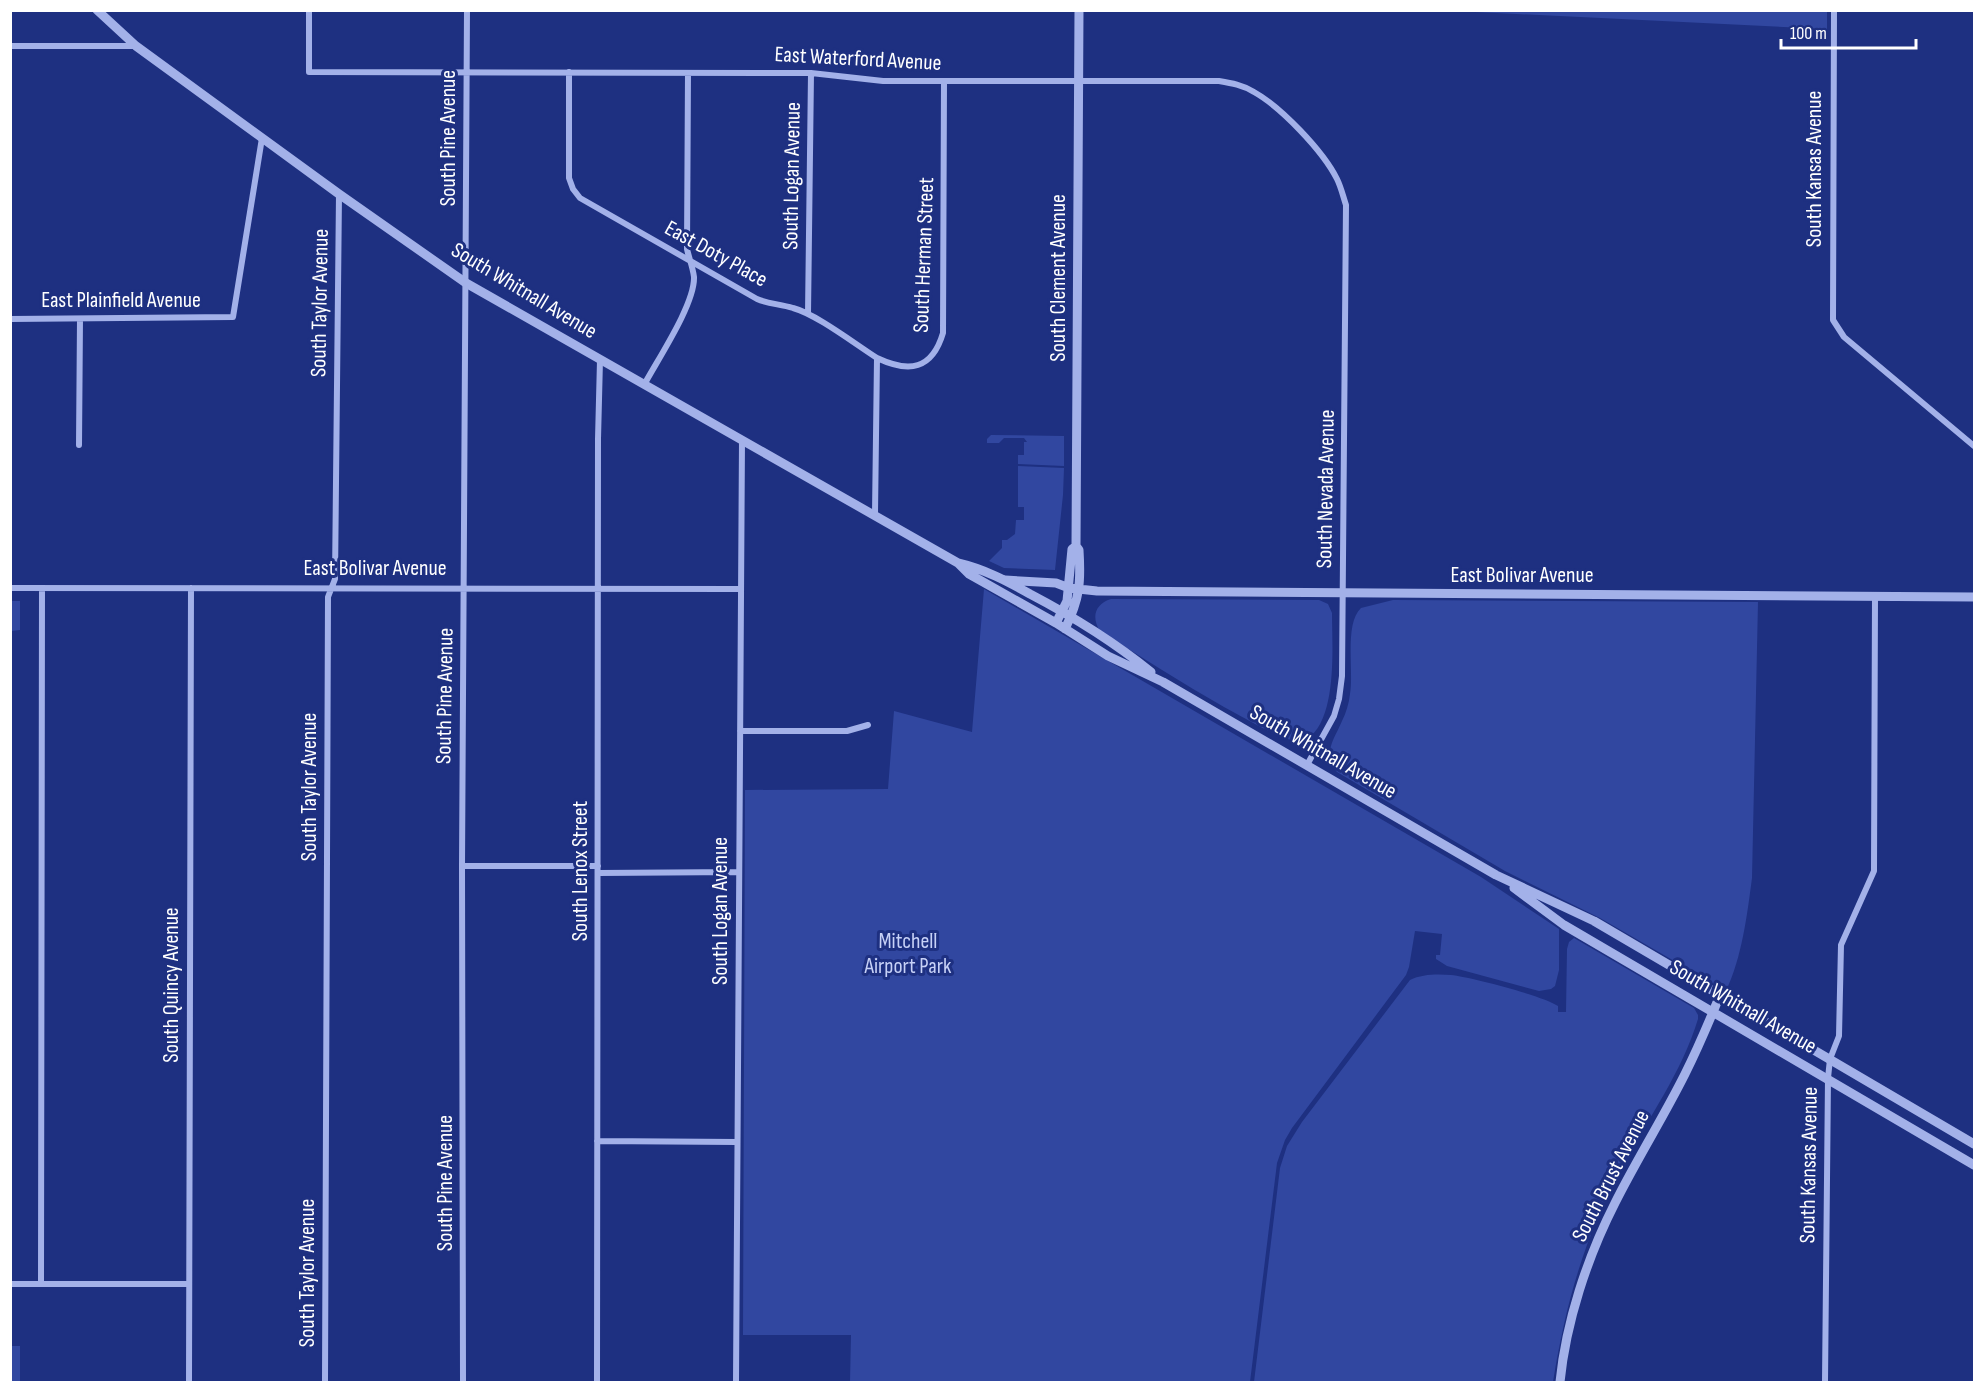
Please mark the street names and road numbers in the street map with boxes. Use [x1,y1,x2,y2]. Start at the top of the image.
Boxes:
street label: East Waterford Avenue [774,41,942,77]
street label: South Pine Avenue [435,70,462,206]
street label: South Kansas Avenue [1801,91,1828,247]
street label: South Logan Avenue [777,102,807,250]
street label: South Herman Street [908,176,940,333]
street label: South Clement Avenue [1045,194,1072,362]
street label: East Doty Place [660,215,772,293]
street label: South Taylor Avenue [305,229,335,377]
street label: South Whitnall Avenue [446,237,602,345]
street label: East Plainfield Avenue [41,287,201,314]
street label: South Nevada Avenue [1311,409,1341,569]
street label: East Bolivar Avenue [303,555,447,582]
street label: East Bolivar Avenue [1450,562,1594,589]
street label: South Pine Avenue [430,628,460,764]
street label: South Whitnall Avenue [1245,699,1401,805]
street label: South Taylor Avenue [296,713,323,861]
street label: South Lenox Street [567,800,594,941]
street label: South Logan Avenue [707,837,734,985]
street label: South Quincy Avenue [158,907,185,1063]
street label: South Whitnall Avenue [1665,954,1821,1060]
street label: South Kansas Avenue [1794,1086,1824,1244]
street label: South Brust Avenue [1566,1105,1656,1247]
street label: South Pine Avenue [432,1115,459,1251]
street label: South Taylor Avenue [294,1199,321,1347]

